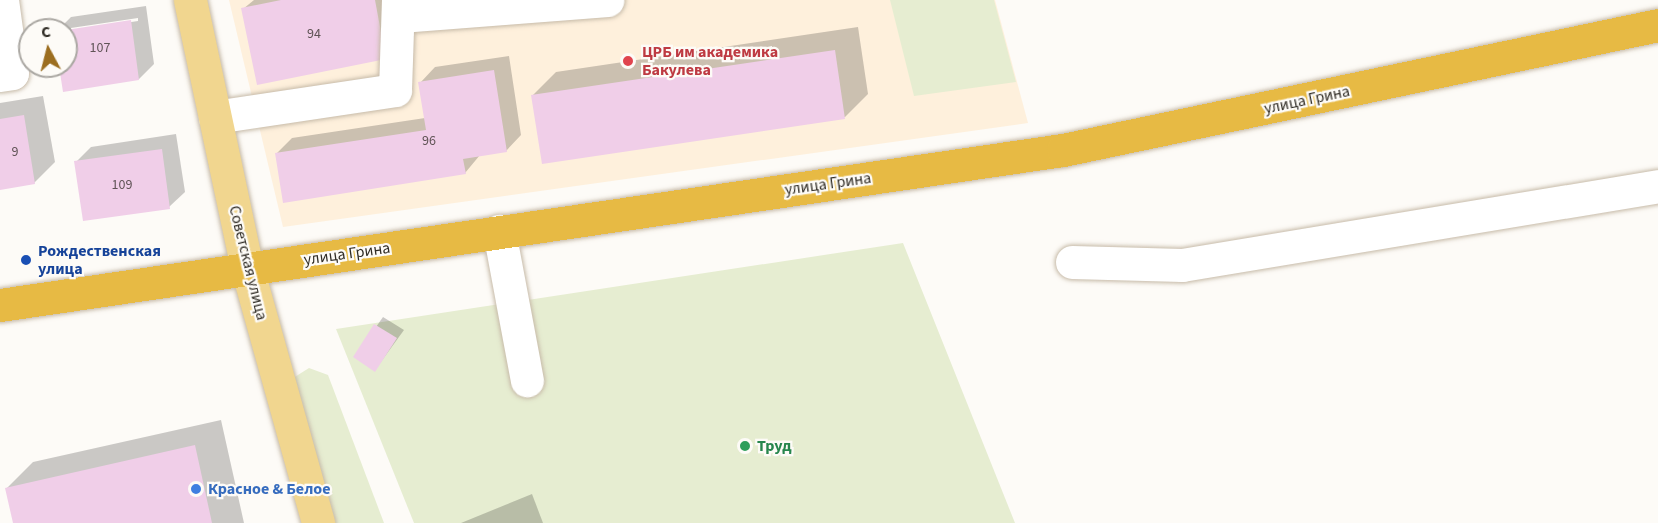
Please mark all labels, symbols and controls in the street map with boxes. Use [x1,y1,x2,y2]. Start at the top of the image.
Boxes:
north arrow [18,18,78,78]
text: С [40,21,52,44]
house number: 94 [307,26,321,42]
house number: 107 [90,40,110,56]
place label: ЦРБ им академика Бакулева [642,42,778,80]
marker: ЦРБ им академика Бакулева [619,52,637,70]
street label: улица Грина [1262,82,1352,118]
house number: 96 [422,133,436,149]
house number: 9 [12,144,18,160]
street label: улица Грина [784,168,872,200]
house number: 109 [112,177,132,193]
street label: Советская улица [224,204,272,322]
street label: улица Грина [303,238,391,270]
place label: Рождественская улица [38,241,161,279]
marker: Рождественская улица [19,253,33,267]
place label: Труд [757,436,792,456]
marker: Труд [738,439,752,453]
place label: Красное & Белое [208,479,330,499]
marker: Красное & Белое [189,482,203,496]

